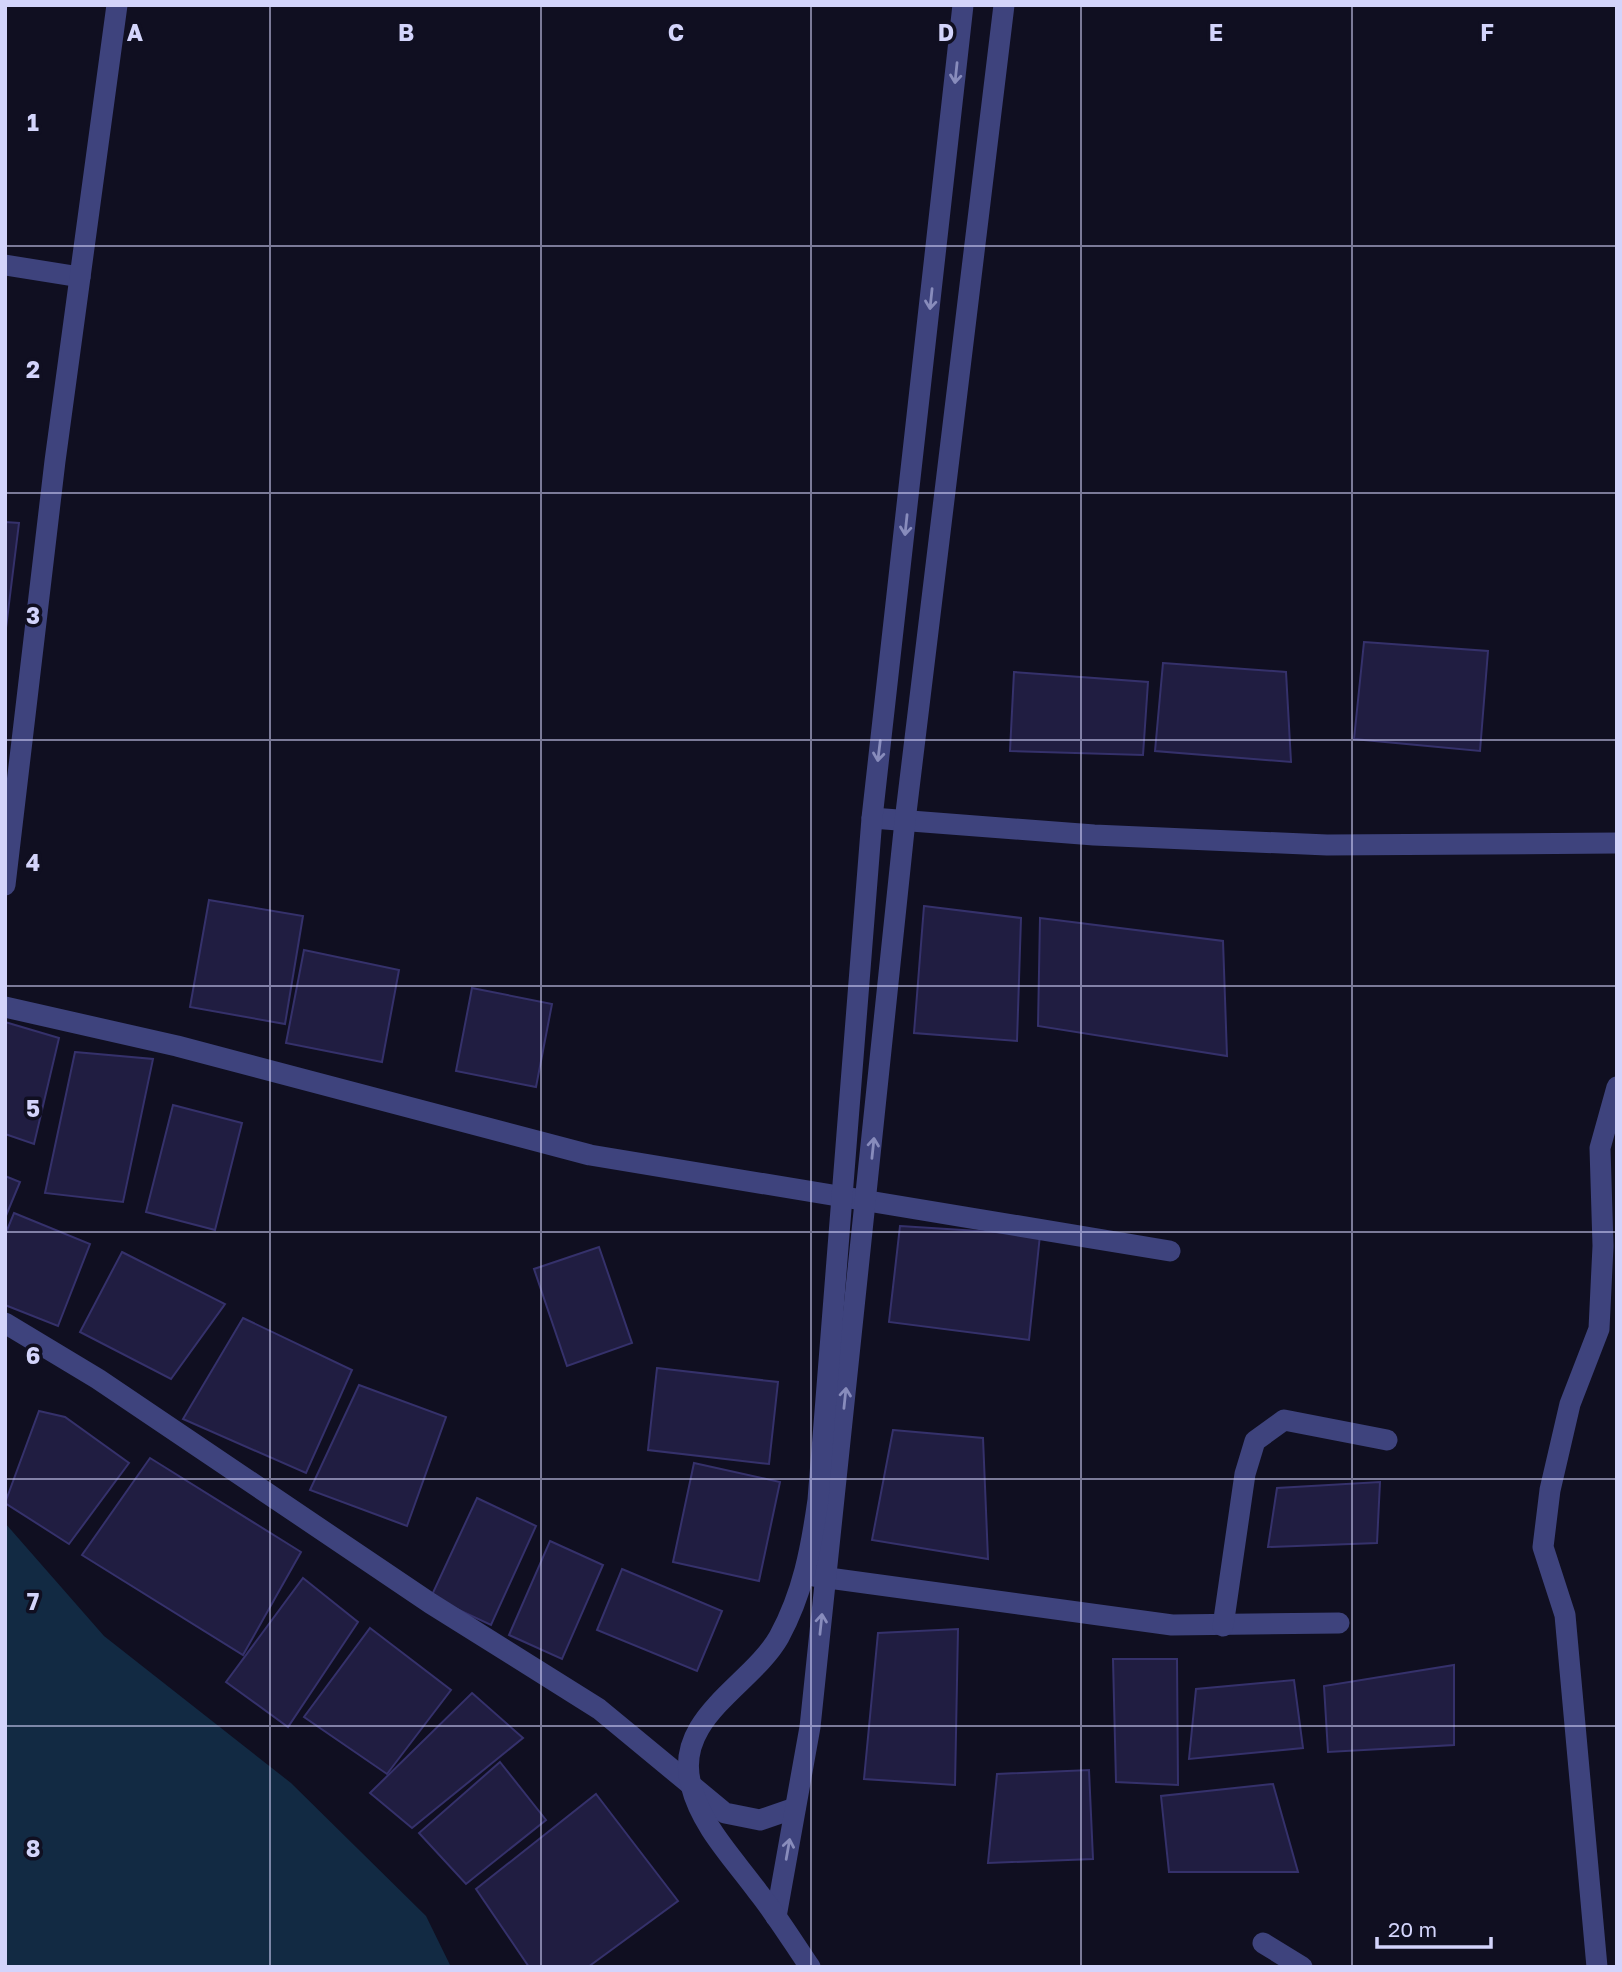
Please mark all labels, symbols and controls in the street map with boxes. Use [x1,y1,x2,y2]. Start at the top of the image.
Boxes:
text: A [127,18,144,46]
text: B [398,18,414,46]
text: C [668,18,684,46]
text: D [938,18,954,46]
text: E [1209,18,1223,46]
text: F [1480,18,1494,46]
one-way arrow [949,61,962,84]
text: 1 [27,108,39,136]
one-way arrow [924,287,937,310]
text: 2 [26,355,40,383]
one-way arrow [899,513,912,536]
text: 3 [26,601,40,629]
one-way arrow [873,739,886,762]
text: 4 [26,848,40,876]
text: 5 [26,1094,40,1122]
one-way arrow [866,1137,879,1160]
text: 6 [26,1341,40,1369]
one-way arrow [839,1387,852,1410]
text: 7 [27,1587,39,1615]
one-way arrow [814,1614,827,1636]
text: 8 [26,1834,40,1862]
one-way arrow [782,1838,795,1861]
scale bar [1377,1906,1491,1950]
text: 20 m [1388,1916,1437,1942]

